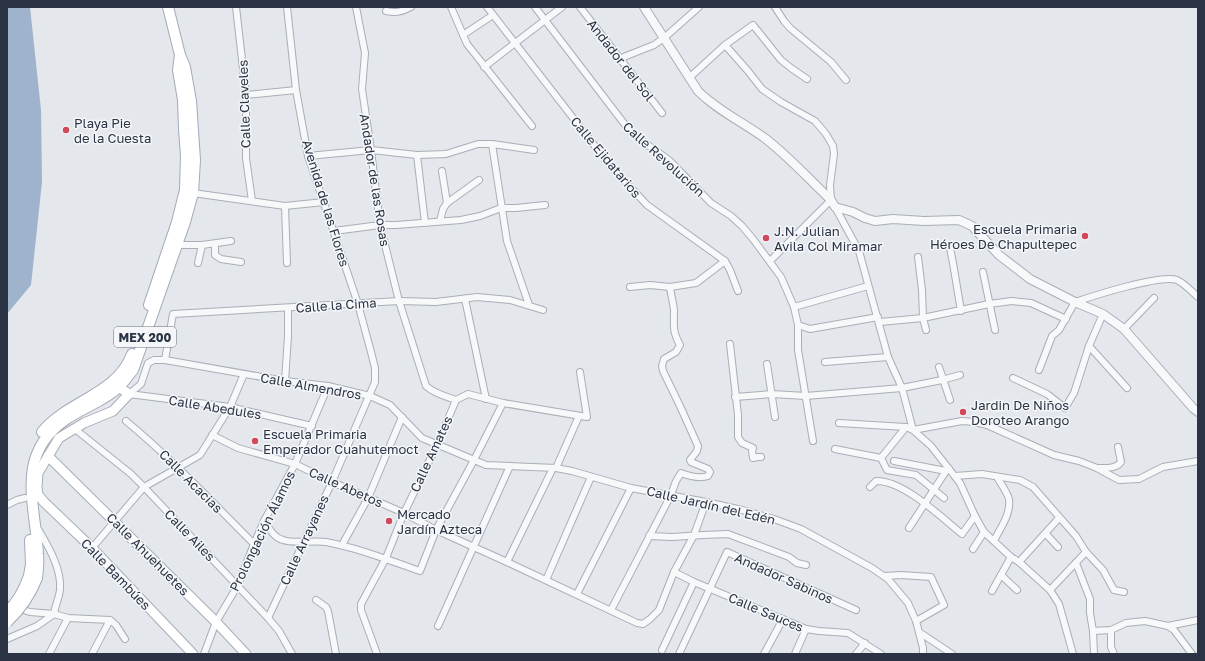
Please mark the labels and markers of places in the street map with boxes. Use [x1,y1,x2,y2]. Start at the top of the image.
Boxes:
place label: Playa Pie de la Cuesta [74,115,151,146]
marker: Playa Pie de la Cuesta [61,125,71,135]
place label: Escuela Primaria Héroes De Chapultepec [930,221,1077,252]
place label: J.N. Julian Avila Col Miramar [774,223,882,254]
marker: Escuela Primaria Héroes De Chapultepec [1080,231,1090,241]
marker: J.N. Julian Avila Col Miramar [761,233,771,243]
place label: Jardin De Niños Doroteo Arango [971,397,1069,428]
marker: Jardin De Niños Doroteo Arango [958,407,968,417]
place label: Escuela Primaria Emperador Cuahutemoct [263,426,419,457]
marker: Escuela Primaria Emperador Cuahutemoct [250,436,260,446]
place label: Mercado Jardín Azteca [397,506,482,537]
marker: Mercado Jardín Azteca [384,516,394,526]

